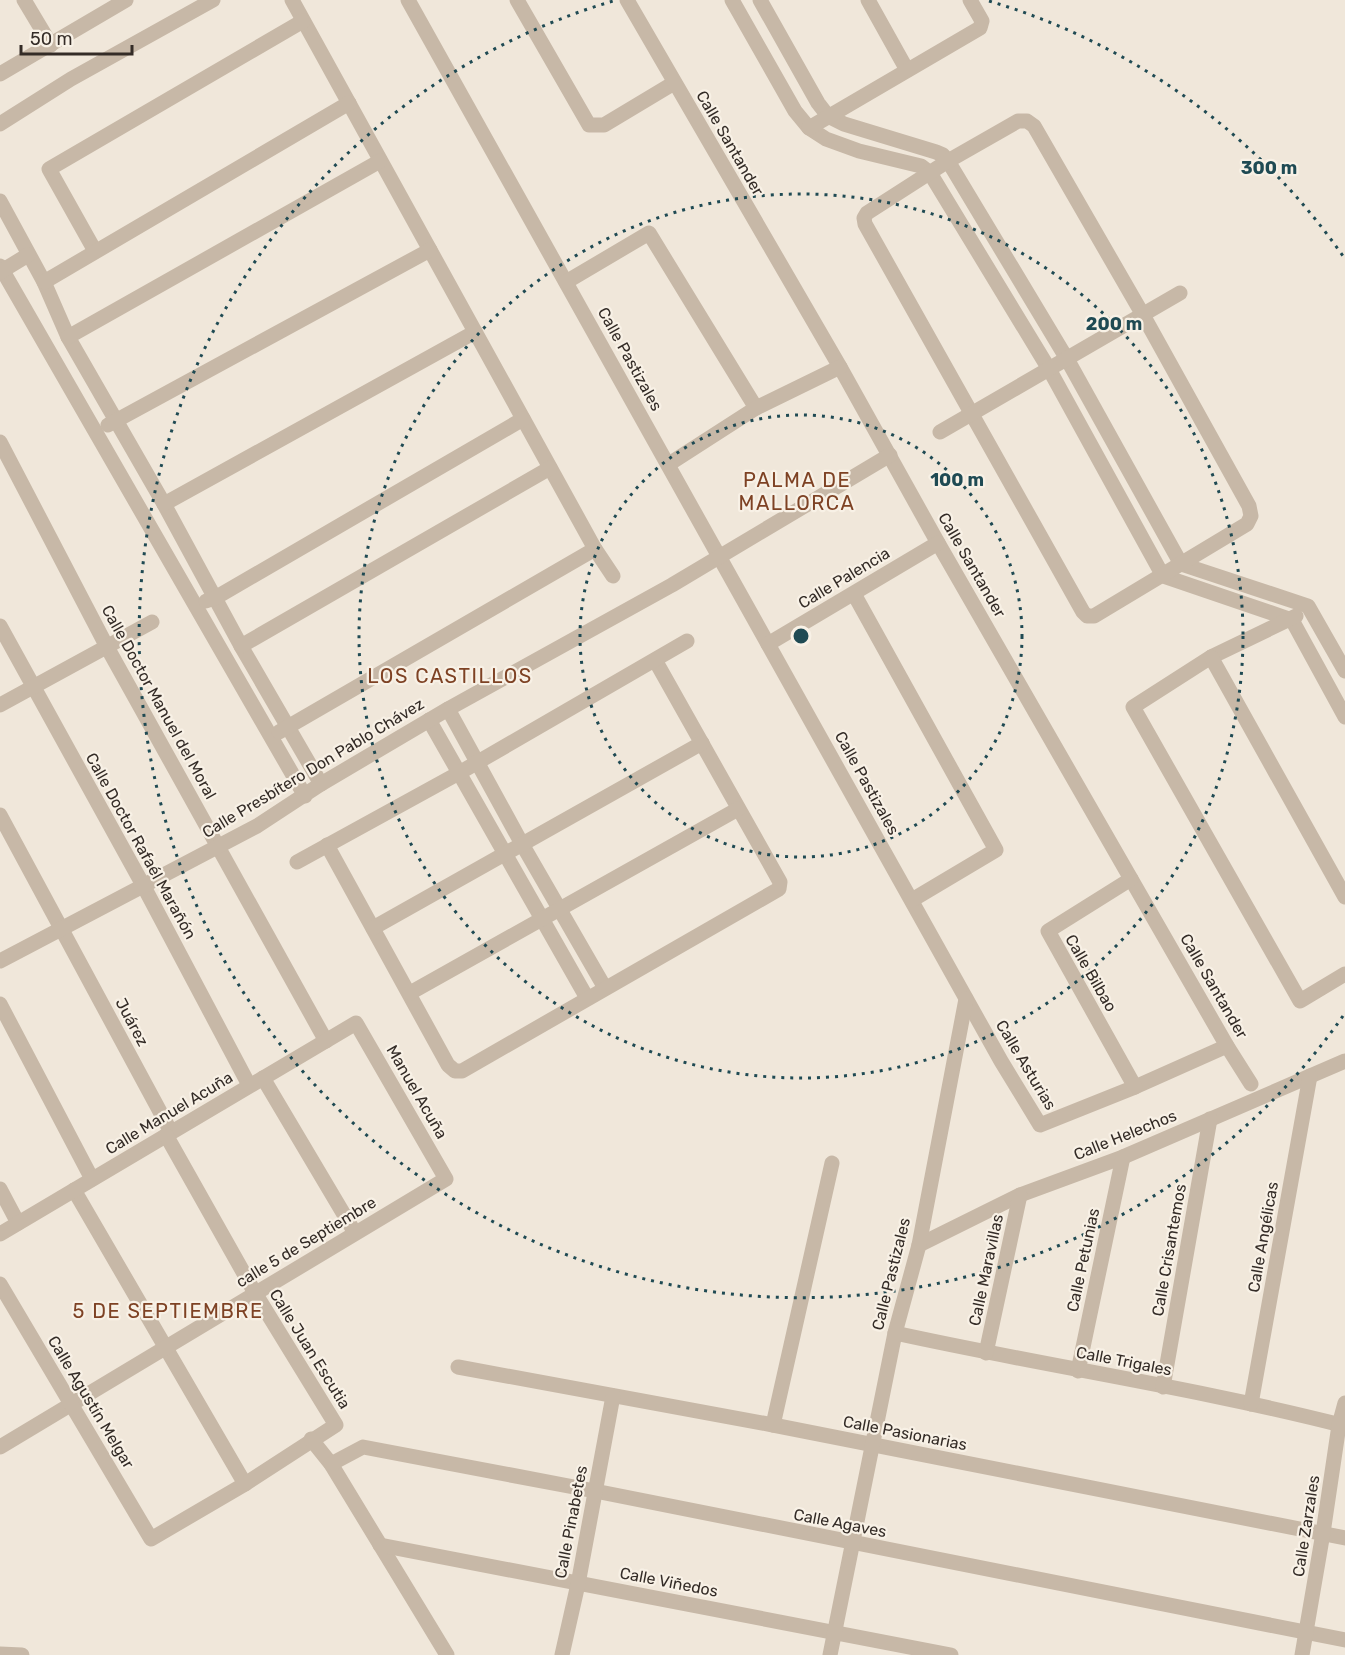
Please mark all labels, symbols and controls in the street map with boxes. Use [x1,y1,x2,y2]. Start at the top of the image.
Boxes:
scale bar [21,18,132,56]
text: 50 m [30,28,73,50]
street label: Calle Santander [692,87,768,199]
text: 300 m [1241,157,1297,179]
street label: Calle Pastizales [594,304,666,414]
text: 200 m [1086,313,1142,335]
district label: PALMA DE MALLORCA [739,468,855,515]
text: 100 m [930,469,984,491]
street label: Calle Santander [934,509,1010,621]
street label: Calle Palencia [795,543,893,613]
street label: Calle Doctor Manuel del Moral [98,602,220,802]
centre of rings [791,626,811,646]
district label: LOS CASTILLOS [367,664,533,688]
street label: Calle Presbítero Don Pablo Chávez [199,694,427,842]
street label: Calle Pastizales [831,728,903,838]
street label: Calle Doctor Rafaél Marañón [82,750,200,942]
street label: Calle Santander [1176,930,1252,1042]
street label: Calle Bilbao [1061,931,1121,1015]
street label: Juárez [112,995,152,1049]
street label: Calle Asturias [992,1017,1060,1113]
street label: Manuel Acuña [383,1042,451,1142]
street label: Calle Manuel Acuña [102,1068,236,1158]
street label: Calle Helechos [1071,1106,1179,1164]
street label: Calle Angélicas [1244,1180,1282,1294]
street label: Calle Crisantemos [1148,1182,1190,1318]
street label: calle 5 de Septiembre [232,1193,380,1291]
street label: Calle Petunias [1063,1206,1103,1314]
street label: Calle Maravillas [965,1212,1007,1328]
street label: Calle Pastizales [868,1216,914,1332]
street label: Calle Juan Escutia [265,1286,355,1412]
district label: 5 DE SEPTIEMBRE [72,1299,264,1323]
street label: Calle Agustín Melgar [44,1332,138,1472]
street label: Calle Trigales [1075,1342,1173,1380]
street label: Calle Pasionarias [841,1412,969,1454]
street label: Calle Pinabetes [551,1464,591,1580]
street label: Calle Zarzales [1289,1474,1323,1578]
street label: Calle Agaves [792,1505,888,1541]
street label: Calle Viñedos [618,1563,720,1601]

